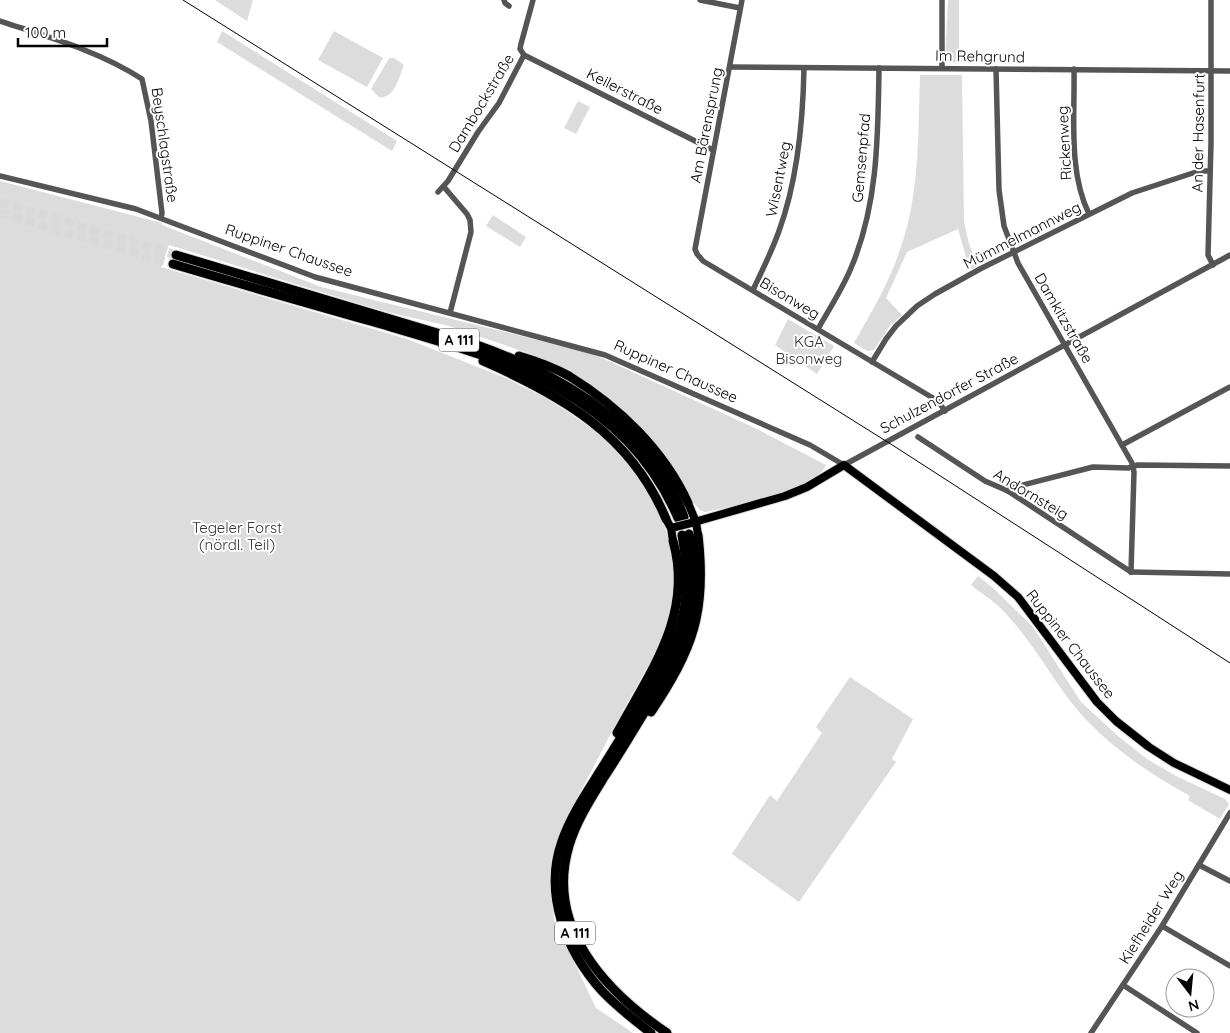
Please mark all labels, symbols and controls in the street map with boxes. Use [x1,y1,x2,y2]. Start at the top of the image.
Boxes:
scale bar [18,15,106,47]
text: 100 m [25,23,66,42]
street label: Im Rehgrund [935,46,1025,66]
street label: Dambockstraße [444,50,518,156]
street label: Keilerstraße [584,64,666,118]
street label: Am Bärensprung [685,66,727,184]
street label: An der Hasenfurt [1187,73,1209,193]
street label: Beyschlagstraße [148,86,182,204]
street label: Rickenweg [1053,105,1075,181]
street label: Gemsenpfad [848,113,874,203]
street label: Wisentweg [761,140,795,218]
street label: Mümmelmannweg [960,197,1084,273]
street label: Ruppiner Chaussee [223,219,355,281]
street label: Damkitzstraße [1030,269,1098,367]
street label: Bisonweg [756,273,824,323]
road number: A 111 [439,328,479,352]
park label: KGA Bisonweg [776,332,842,368]
street label: Ruppiner Chaussee [611,335,741,407]
street label: Schulzendorfer Straße [877,349,1021,437]
street label: Andornsteig [990,464,1072,524]
park label: Tegeler Forst (nördl. Teil) [192,518,282,554]
street label: Ruppiner Chaussee [1022,585,1120,703]
street label: Kiefheider Weg [1115,867,1187,967]
road number: A 111 [555,921,595,944]
north arrow [1165,968,1215,1018]
text: N [1186,995,1201,1016]

